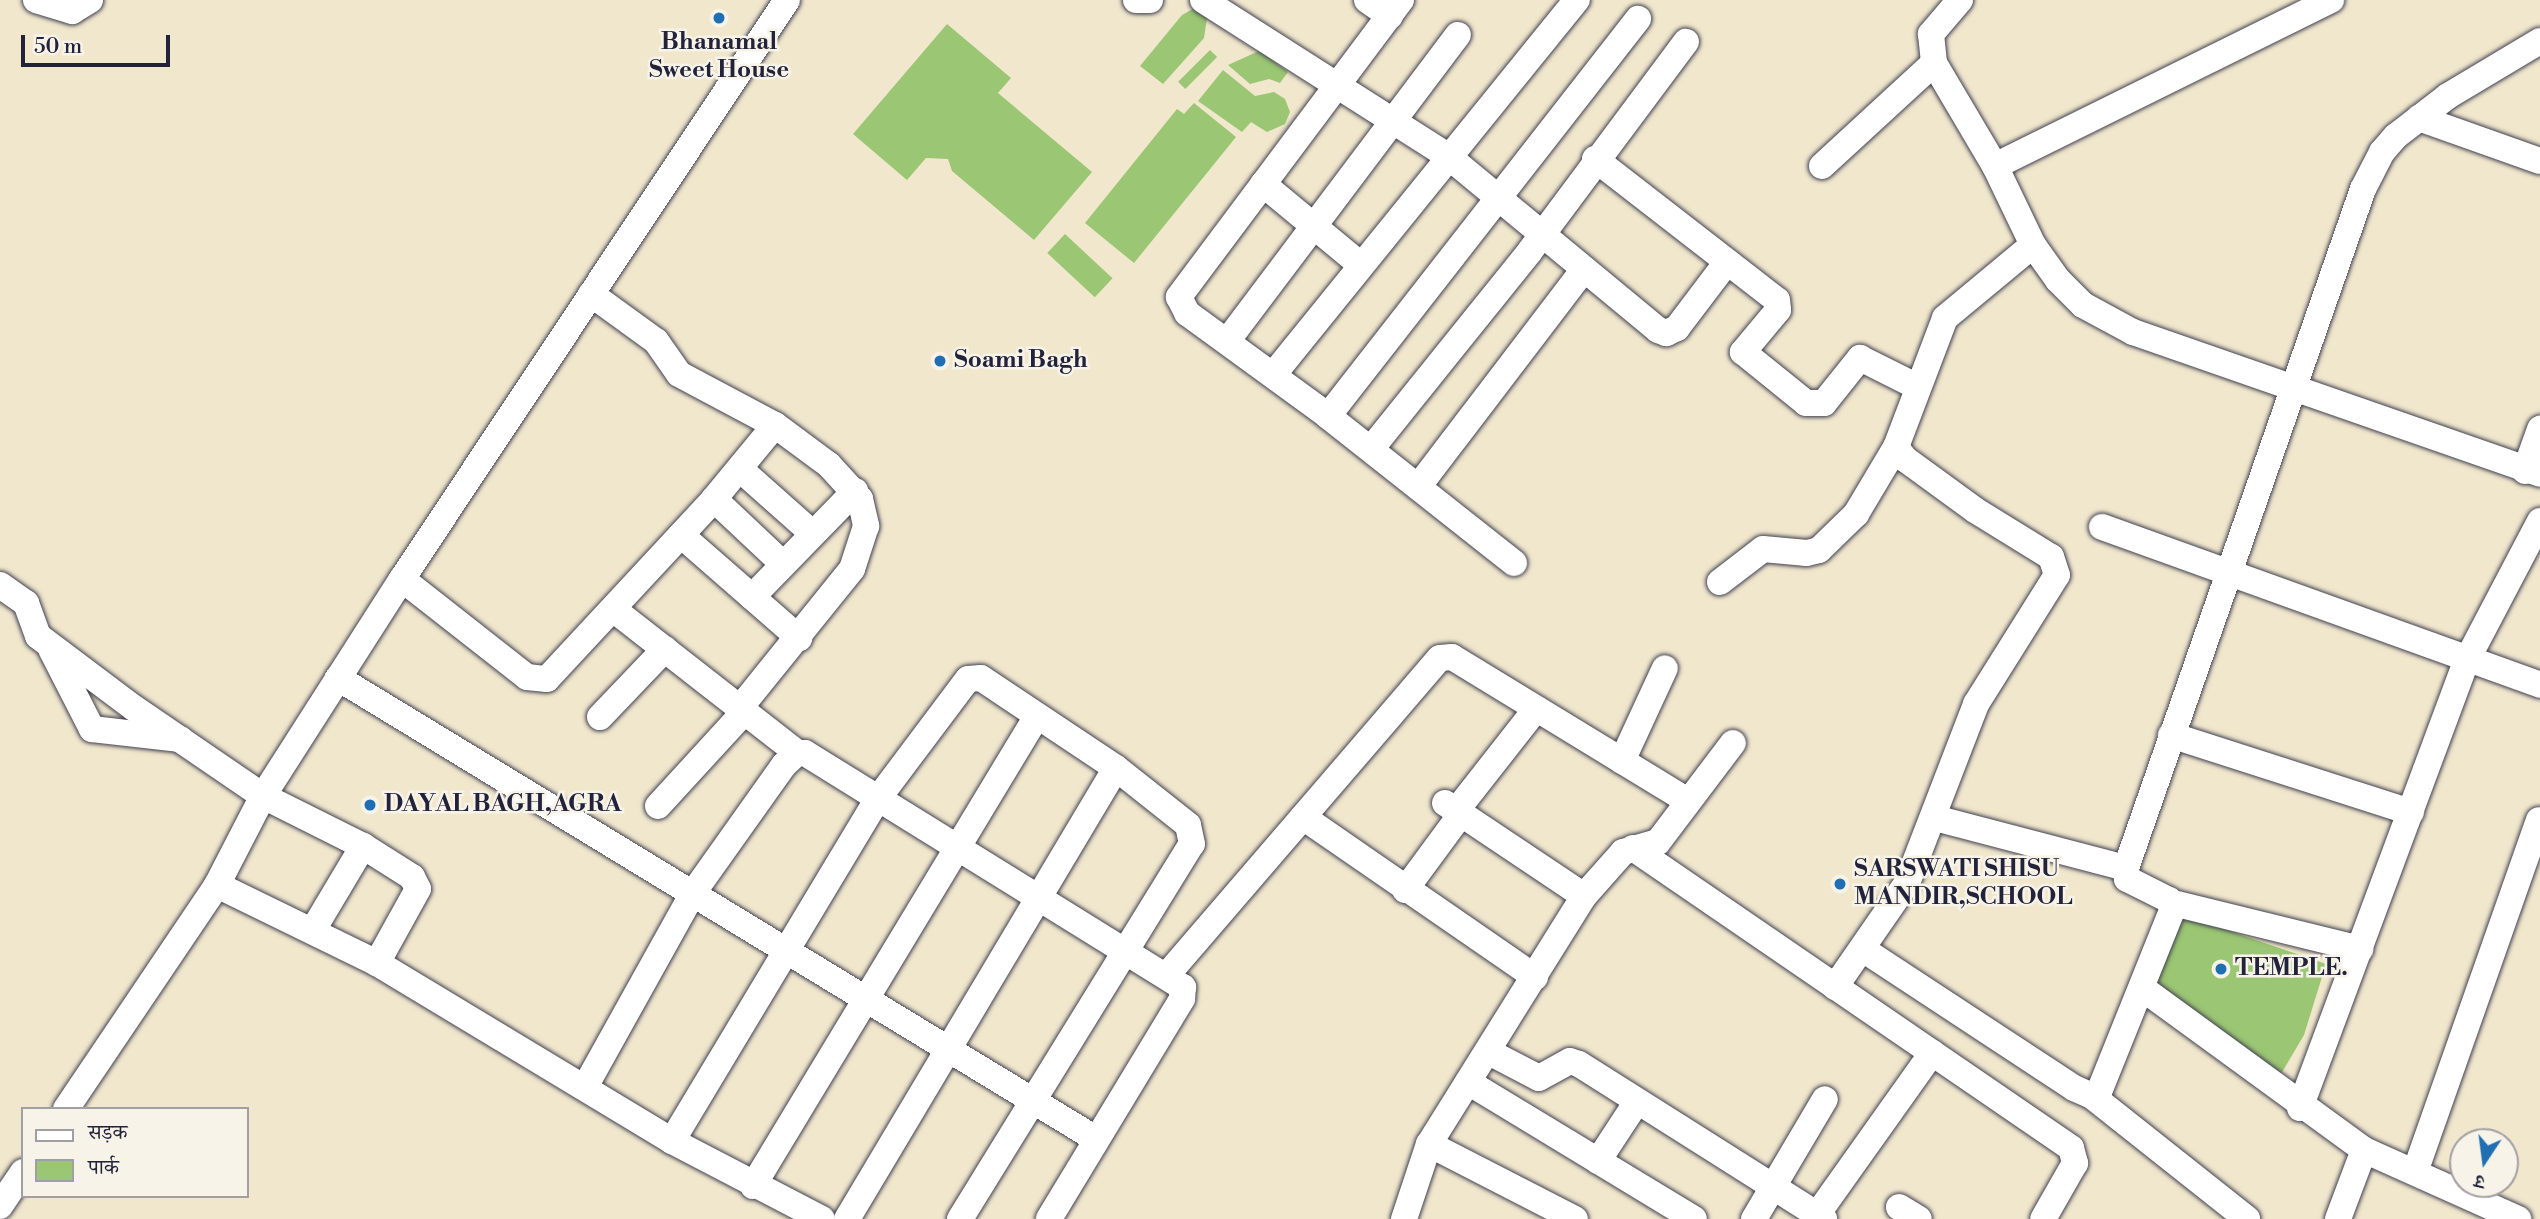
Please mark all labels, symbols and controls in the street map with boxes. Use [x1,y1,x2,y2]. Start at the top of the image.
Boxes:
marker: Bhanamal Sweet House [711,10,727,26]
scale bar [24,21,173,65]
place label: Bhanamal Sweet House [649,29,789,85]
text: 50 m [34,34,82,60]
place label: Soami Bagh [954,347,1088,375]
marker: Soami Bagh [932,353,948,369]
place label: DAYAL BAGH,AGRA [384,791,621,819]
marker: DAYAL BAGH,AGRA [362,797,378,813]
place label: SARSWATI SHISU MANDIR,SCHOOL [1854,856,2073,912]
marker: SARSWATI SHISU MANDIR,SCHOOL [1832,876,1848,892]
place label: TEMPLE. [2235,955,2348,983]
marker: TEMPLE. [2213,961,2229,977]
legend [21,1107,248,1198]
text: सड़क [88,1120,127,1146]
north arrow [2449,1128,2519,1198]
text: पार्क [88,1155,119,1181]
text: उ [2472,1169,2487,1194]

